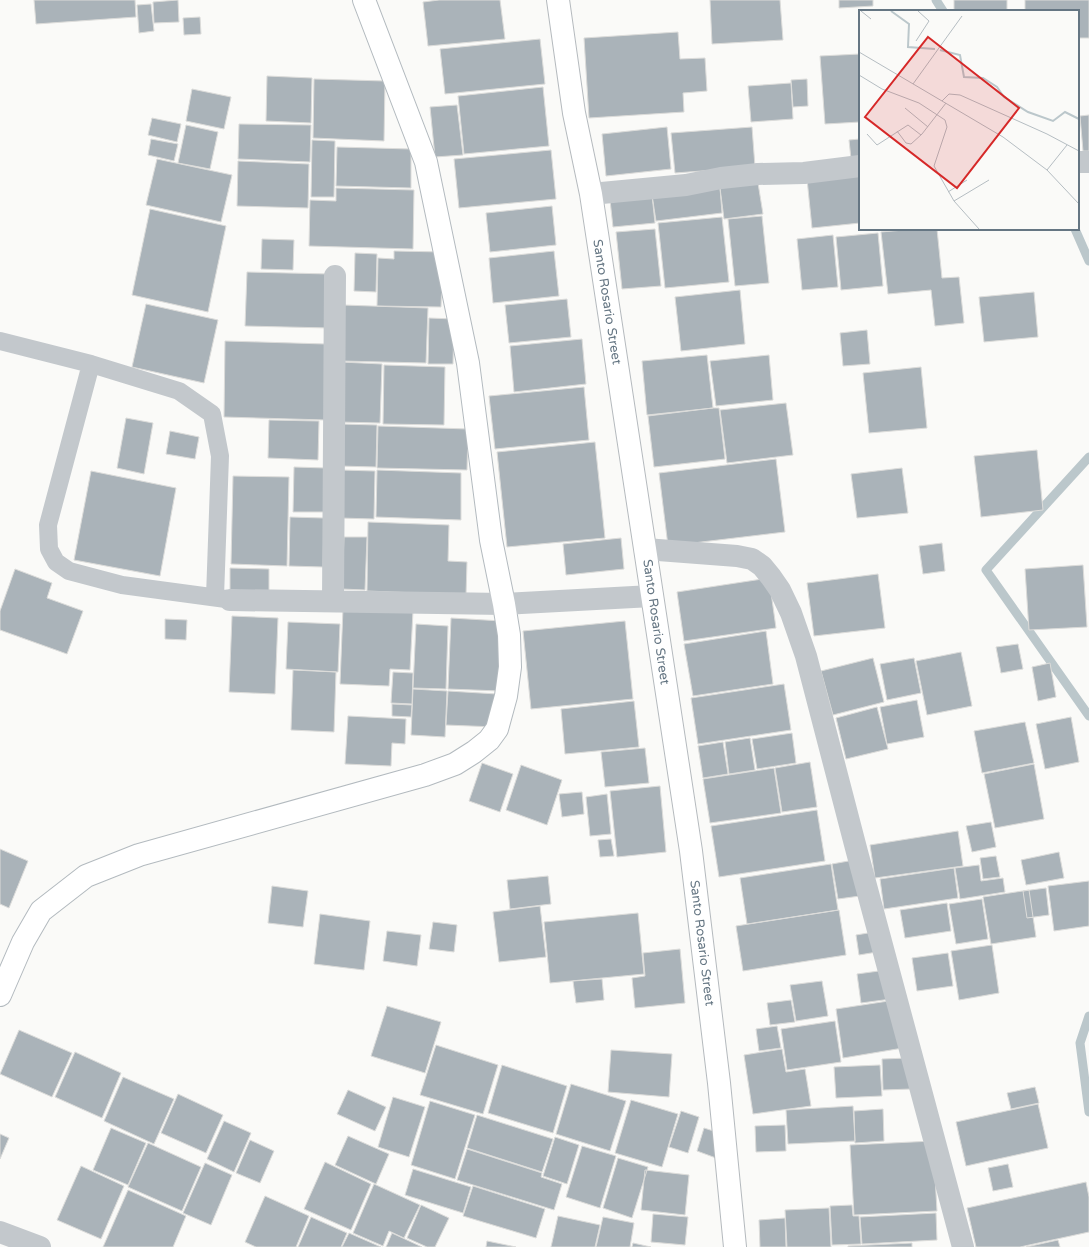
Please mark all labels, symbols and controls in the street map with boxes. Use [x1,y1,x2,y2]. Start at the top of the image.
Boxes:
inset map [859,10,1079,230]
street label: Santo Rosario Street [589,238,625,366]
street label: Santo Rosario Street [639,558,673,686]
street label: Santo Rosario Street [686,879,718,1007]

